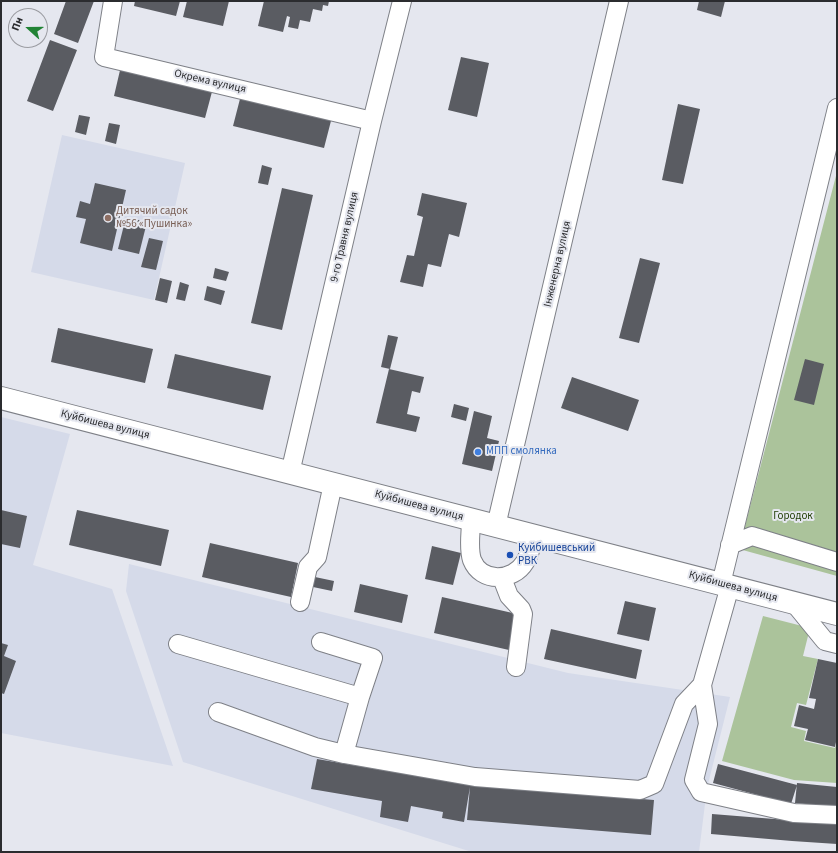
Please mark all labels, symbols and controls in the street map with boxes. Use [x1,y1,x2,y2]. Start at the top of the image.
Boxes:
north arrow [8,8,48,48]
text: Пн [8,15,27,33]
street label: Окрема вулиця [173,67,247,97]
street label: 9-го Травня вулиця [328,191,362,283]
place label: Дитячий садок №56 «Пушинка» [116,205,192,231]
marker: Дитячий садок №56 «Пушинка» [103,213,113,223]
street label: Інженерна вулиця [542,220,574,308]
street label: Куйбишева вулиця [59,408,151,442]
place label: МПП смолянка [486,445,557,459]
marker: МПП смолянка [473,447,483,457]
street label: Куйбишева вулиця [373,488,465,524]
park label: Городок [773,510,813,524]
place label: Куйбишевський РВК [518,542,595,568]
marker: Куйбишевський РВК [505,550,515,560]
street label: Куйбишева вулиця [687,569,779,605]

